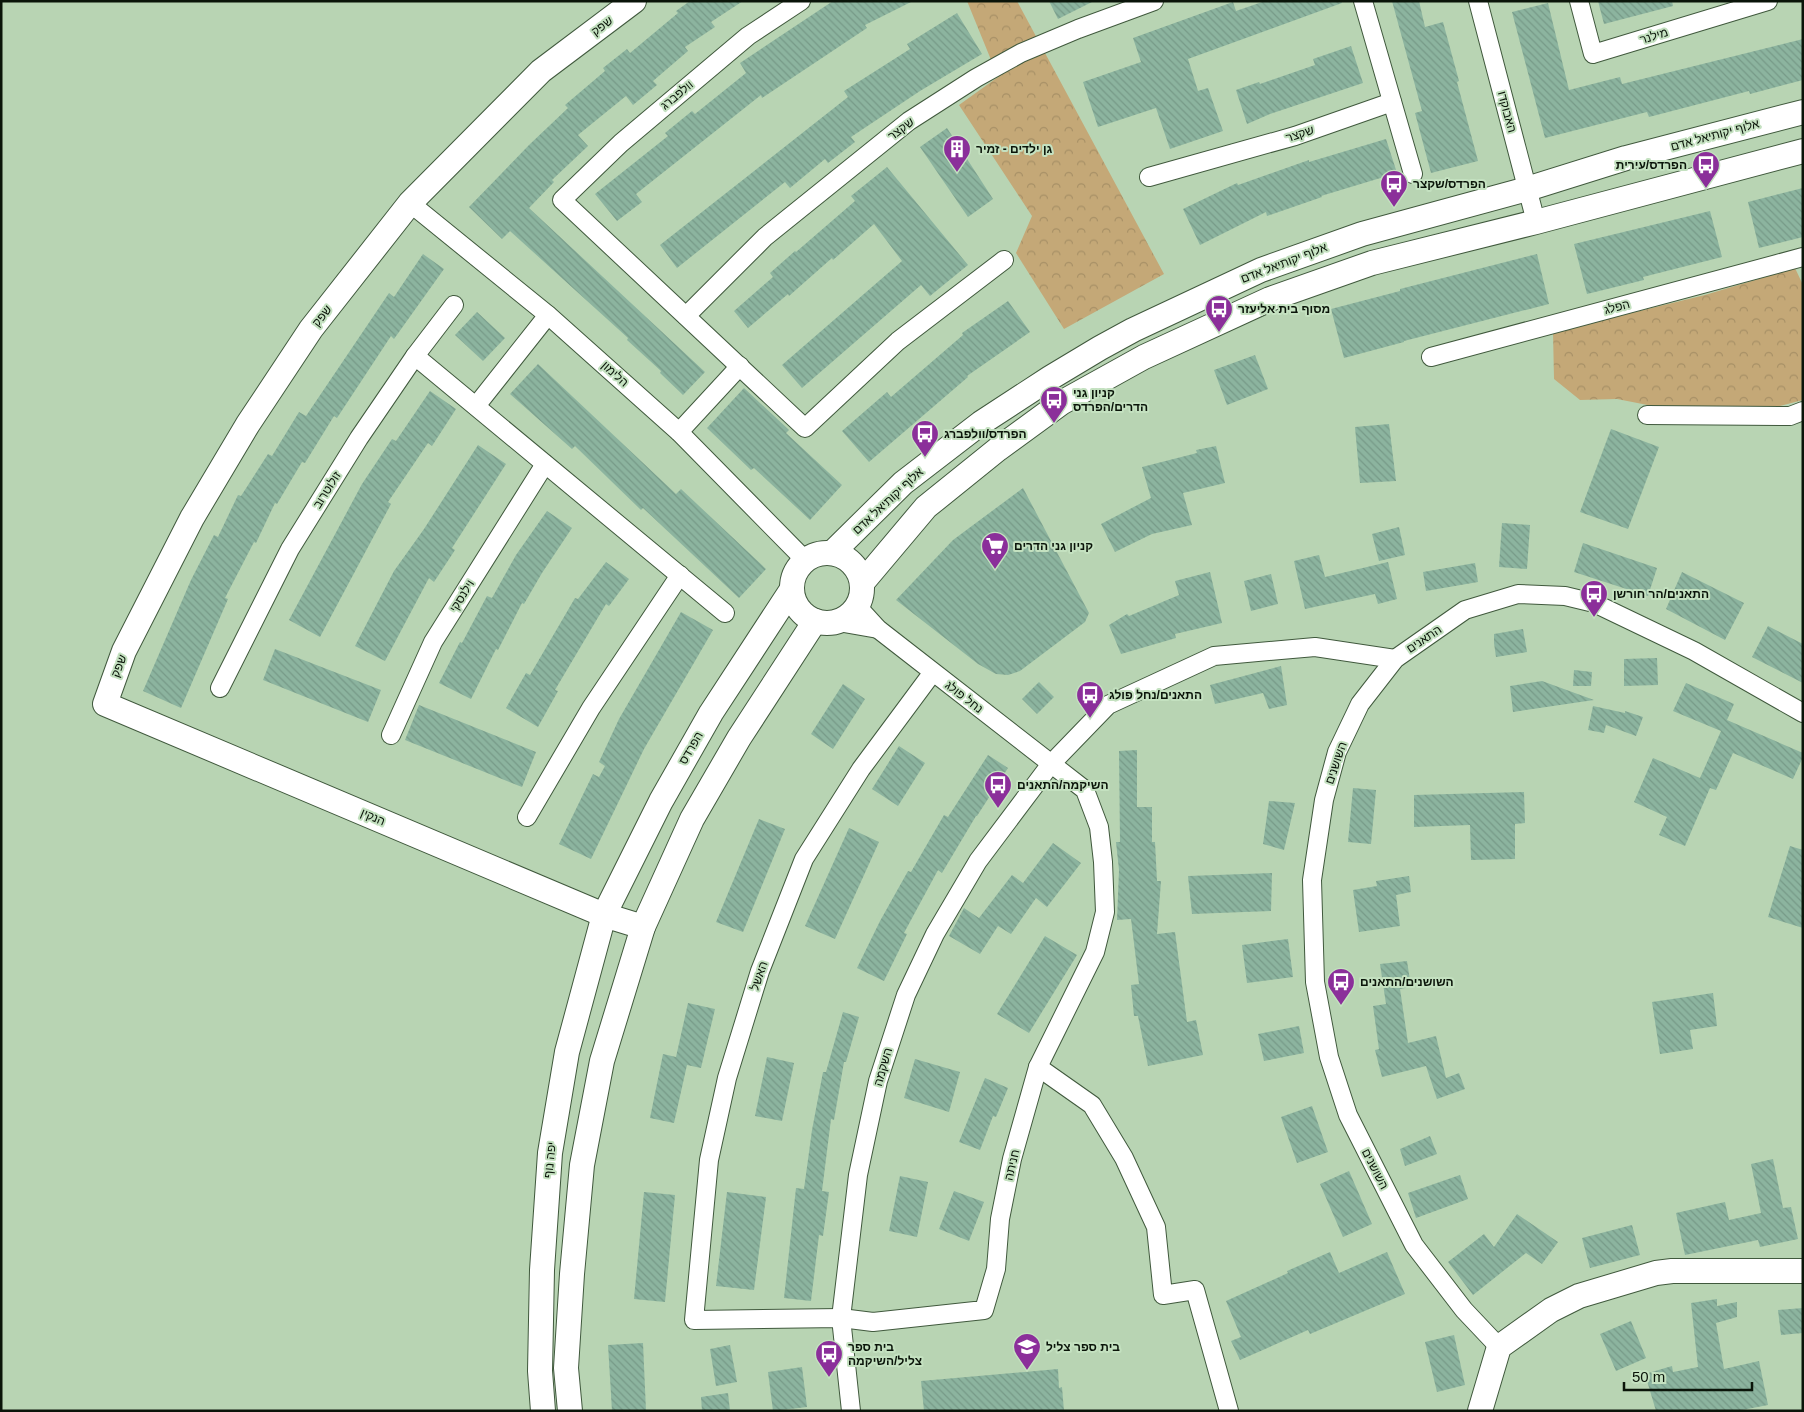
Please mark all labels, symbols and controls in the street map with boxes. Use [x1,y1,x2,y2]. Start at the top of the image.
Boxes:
street label: שפק [589,13,616,39]
street label: מילנר [1638,25,1670,47]
street label: וולפברג [658,78,696,112]
street label: האבוקדו [1495,90,1519,134]
street label: שקצר [885,115,917,143]
street label: אלוף יקותיאל אדם [1669,116,1761,154]
street label: שקצר [1284,123,1316,145]
building icon: גן ילדים - זמיר [942,134,972,173]
place label: גן ילדים - זמיר [976,142,1053,156]
bus stop icon: הפרדס/עירית [1691,150,1721,189]
place label: הפרדס/עירית [1616,158,1687,172]
bus stop icon: הפרדס/שקצר [1379,169,1409,208]
place label: הפרדס/שקצר [1413,177,1486,191]
street label: אלוף יקותיאל אדם [1239,240,1330,286]
bus stop icon: מסוף בית אליעזר [1204,294,1234,333]
street label: הפלג [1603,297,1631,317]
street label: שפק [309,302,335,329]
place label: מסוף בית אליעזר [1238,302,1330,316]
street label: הלימון [599,358,631,390]
bus stop icon: קניון גני הדרים/הפרדס [1039,385,1069,424]
place label: קניון גני הדרים/הפרדס [1073,386,1148,414]
bus stop icon: הפרדס/וולפברג [910,419,940,458]
place label: הפרדס/וולפברג [944,427,1027,441]
street label: אלוף יקותיאל אדם [850,464,926,537]
street label: זולוטרוב [310,469,344,511]
supermarket icon: קניון גני הדרים [980,531,1010,570]
place label: קניון גני הדרים [1014,539,1093,553]
street label: וילנסקי [447,577,477,615]
bus stop icon: התאנים/הר חורשן [1579,579,1609,618]
place label: התאנים/הר חורשן [1613,587,1709,601]
street label: התאנים [1404,622,1444,656]
street label: שפק [108,652,130,679]
street label: נחל פולג [942,678,986,716]
bus stop icon: התאנים/נחל פולג [1075,680,1105,719]
place label: התאנים/נחל פולג [1109,688,1202,702]
street label: הפרדס [676,729,706,767]
street label: השושנים [1322,740,1350,786]
bus stop icon: השיקמה/התאנים [983,770,1013,809]
place label: השיקמה/התאנים [1017,778,1109,792]
street label: הנקין [359,806,387,828]
street label: האשל [747,960,771,992]
bus stop icon: השושנים/התאנים [1326,967,1356,1006]
place label: השושנים/התאנים [1360,975,1454,989]
street label: השקמה [871,1046,895,1088]
street label: יפה נוף [541,1141,559,1179]
street label: השושנים [1359,1146,1391,1192]
street label: חניתה [1002,1148,1022,1182]
school or university icon: בית ספר צליל [1012,1332,1042,1371]
bus stop icon: בית ספר צליל/השיקמה [814,1339,844,1378]
place label: בית ספר צליל/השיקמה [848,1340,922,1368]
place label: בית ספר צליל [1046,1340,1120,1354]
scale bar [1624,1360,1752,1392]
text: 50 m [1632,1368,1665,1385]

